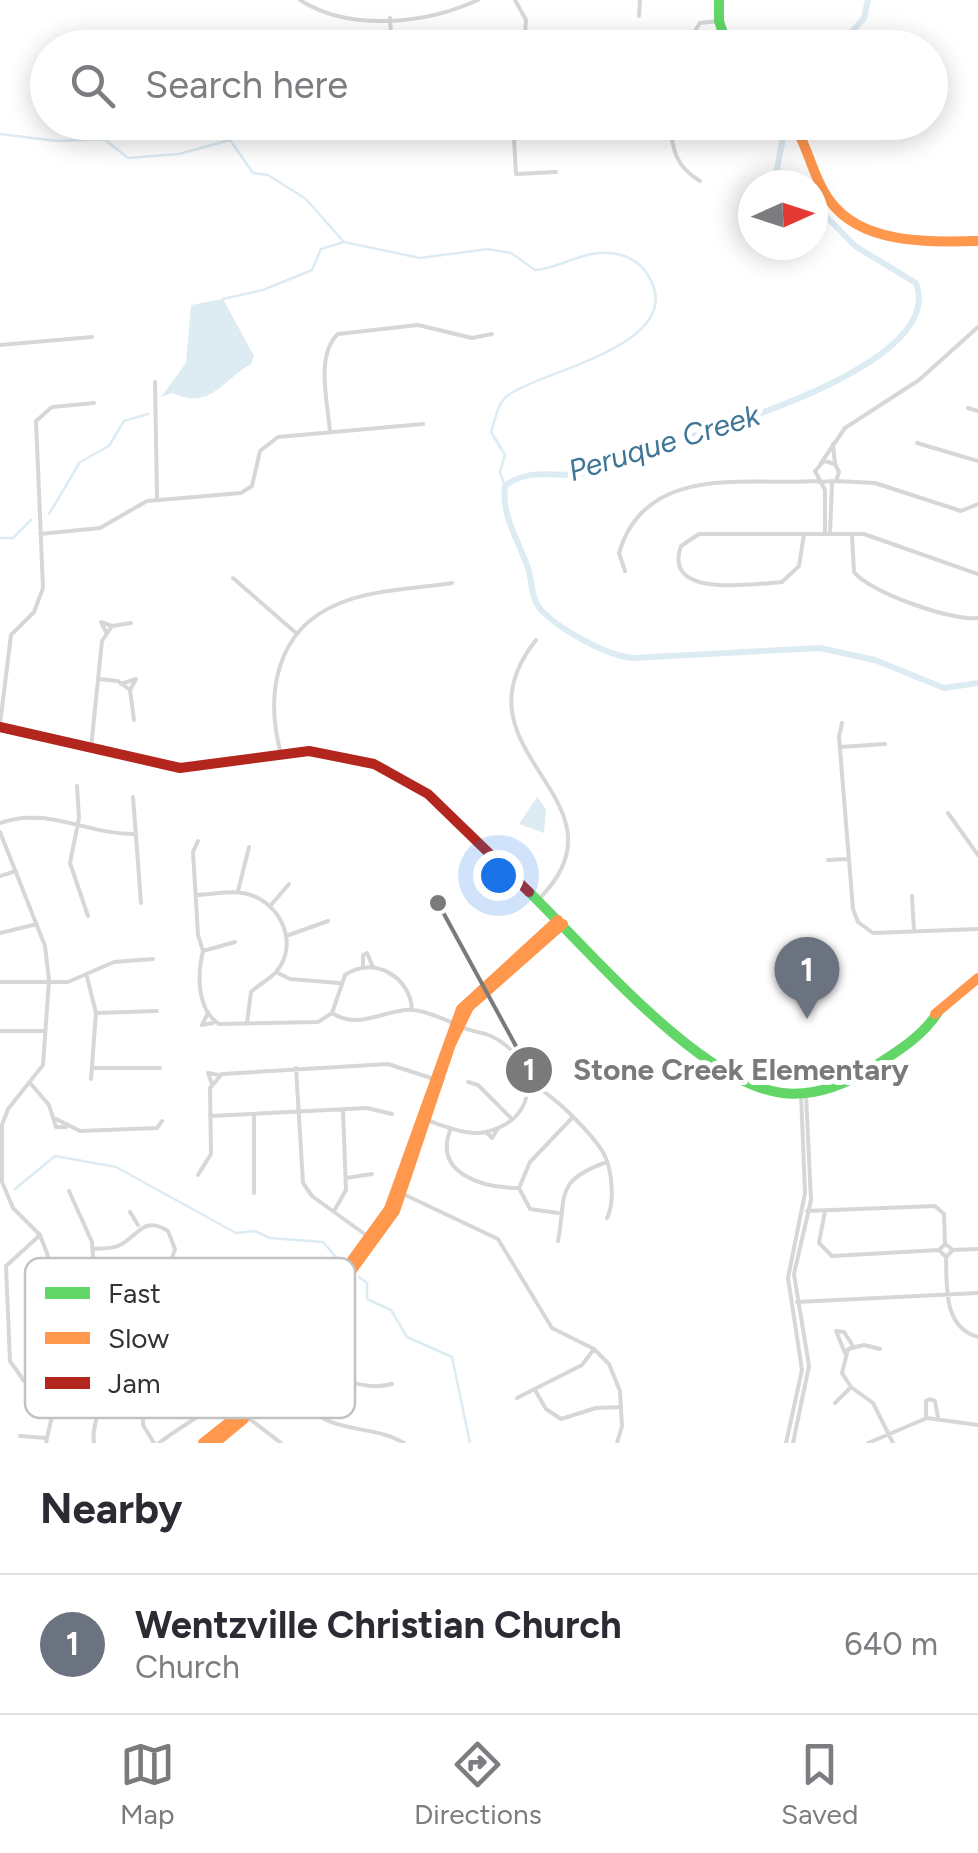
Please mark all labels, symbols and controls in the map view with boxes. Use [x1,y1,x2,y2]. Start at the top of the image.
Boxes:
search box [30,30,948,140]
icon: search [65,58,120,113]
text: Search here [145,62,348,108]
north arrow [738,170,828,260]
water label: Peruque Creek [564,395,765,489]
your location [473,850,524,901]
pin: 1 [774,936,840,1019]
callout: Stone Creek Elementary [504,1040,929,1100]
text: 1 [523,1051,535,1088]
text: Stone Creek Elementary [573,1051,910,1088]
legend [25,1258,355,1418]
text: Fast [108,1276,161,1310]
text: Slow [108,1321,169,1355]
text: Jam [108,1366,161,1400]
text: Nearby [40,1483,182,1534]
text: Wentzville Christian Church [135,1602,622,1648]
text: 1 [66,1625,79,1663]
text: 640 m [844,1625,938,1663]
text: Church [135,1648,240,1686]
tab: Map [120,1737,175,1831]
tab: Directions [414,1737,542,1831]
tab: Saved [781,1737,858,1831]

